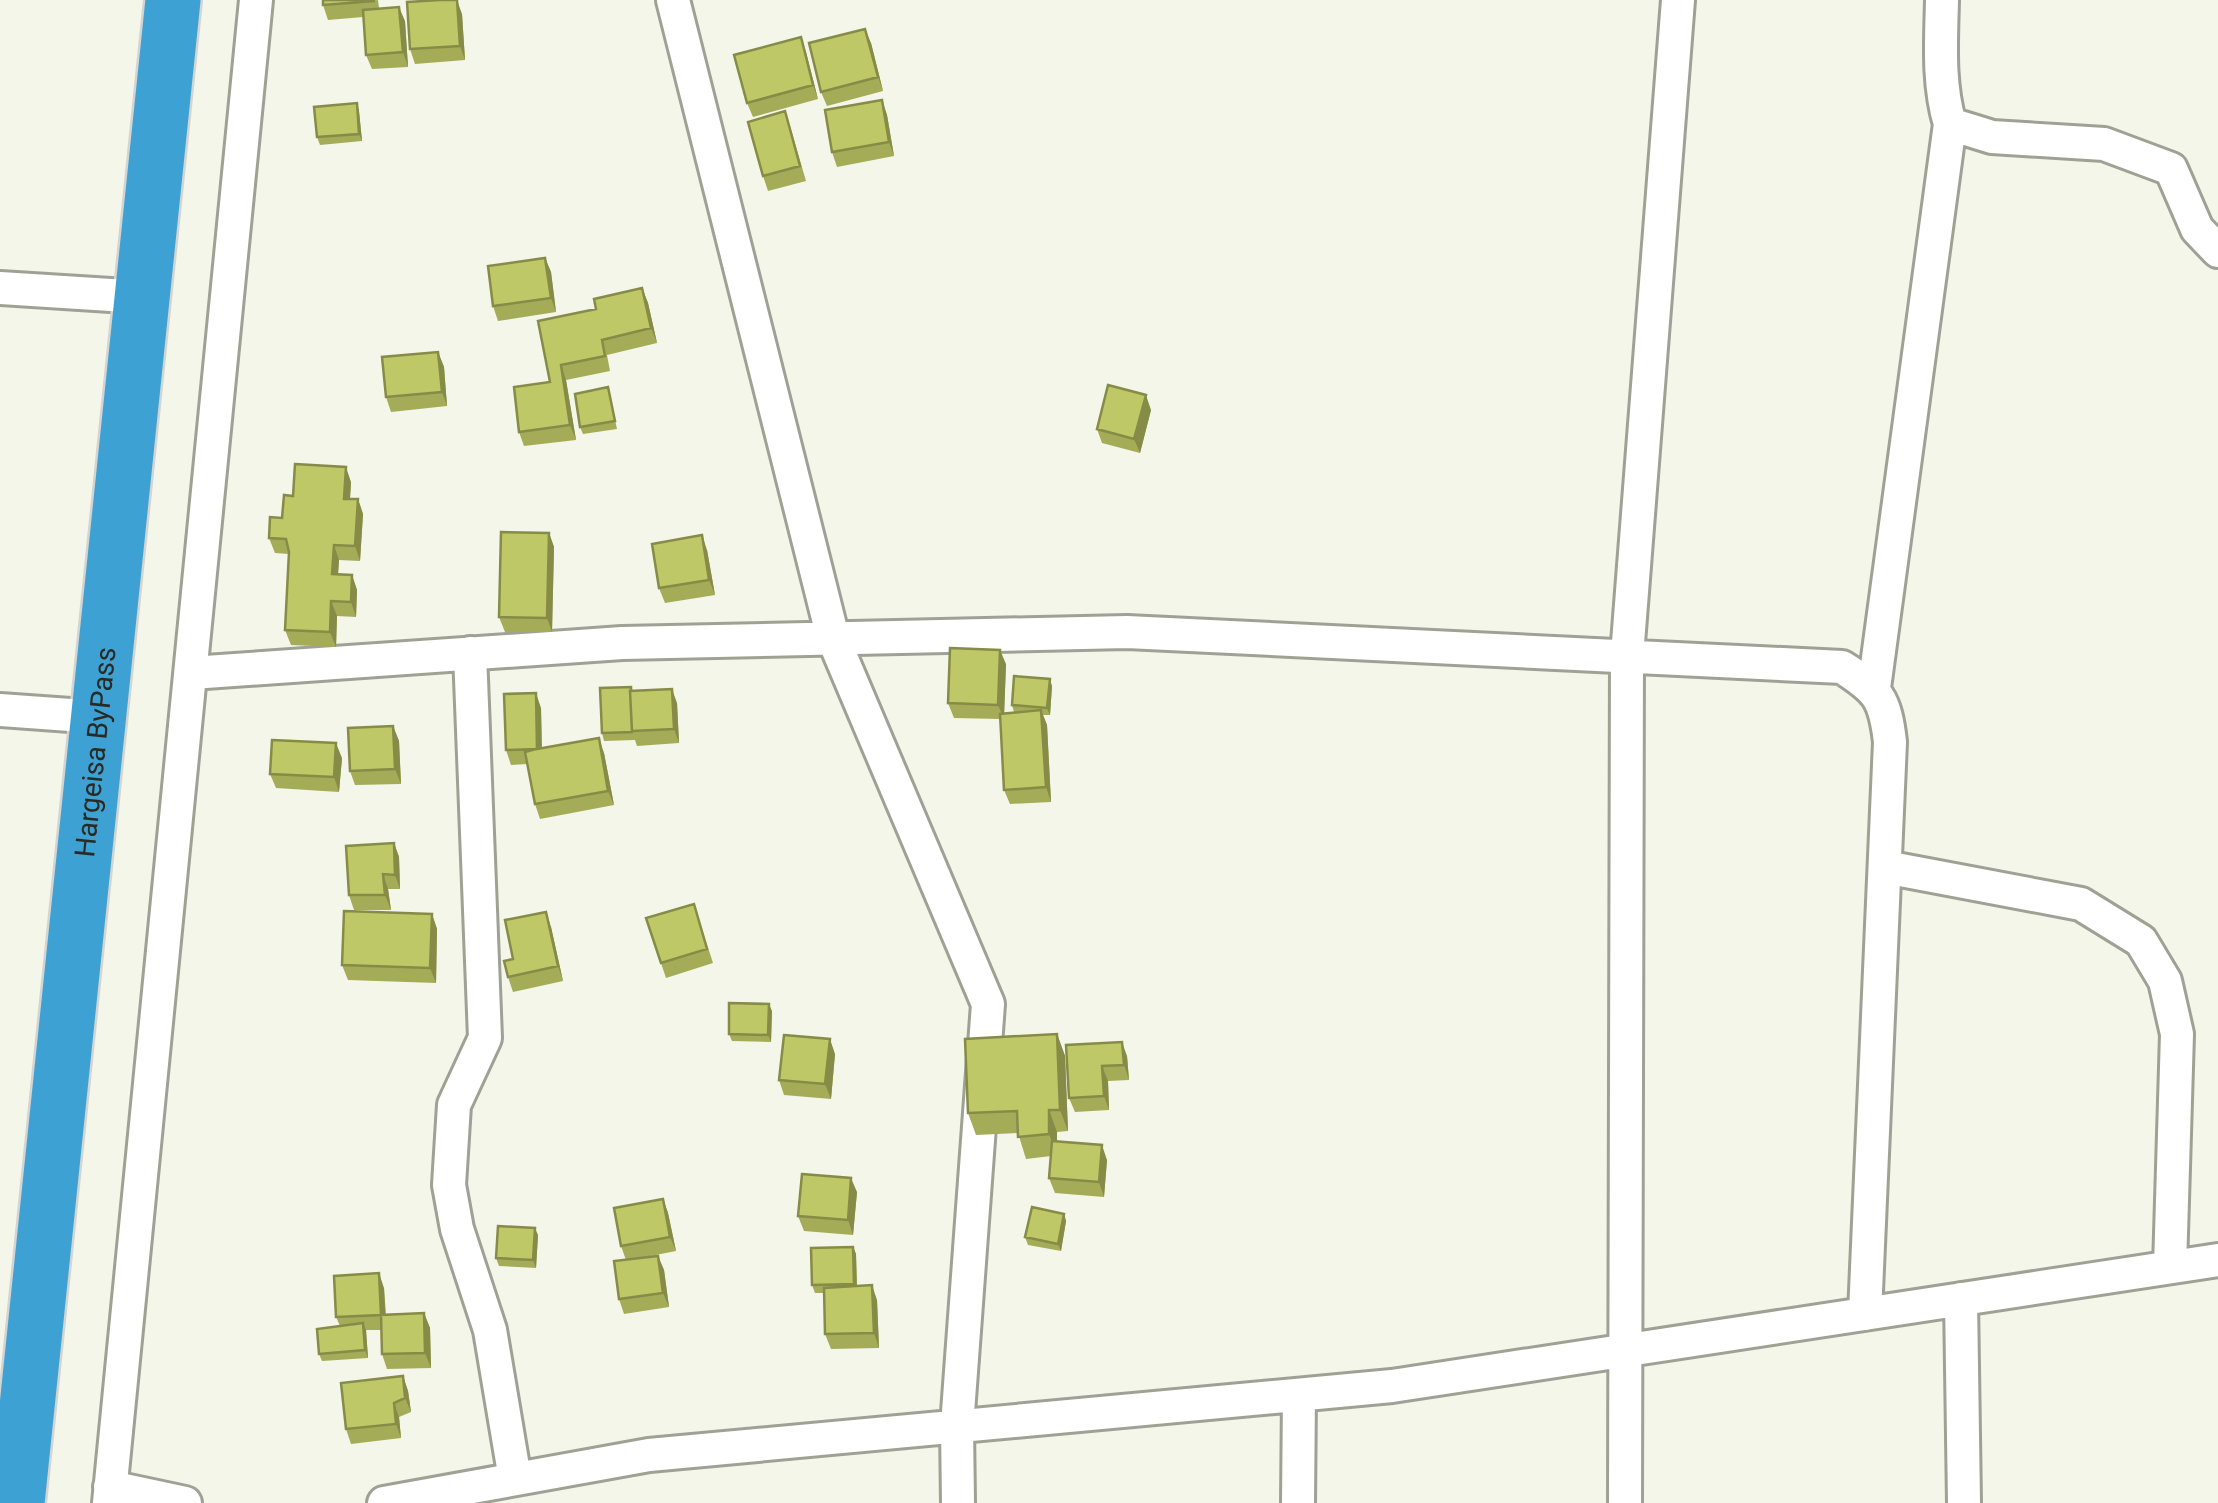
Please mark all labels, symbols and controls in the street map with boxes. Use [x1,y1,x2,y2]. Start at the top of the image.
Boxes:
street label: Hargeisa ByPass [68,645,122,859]

